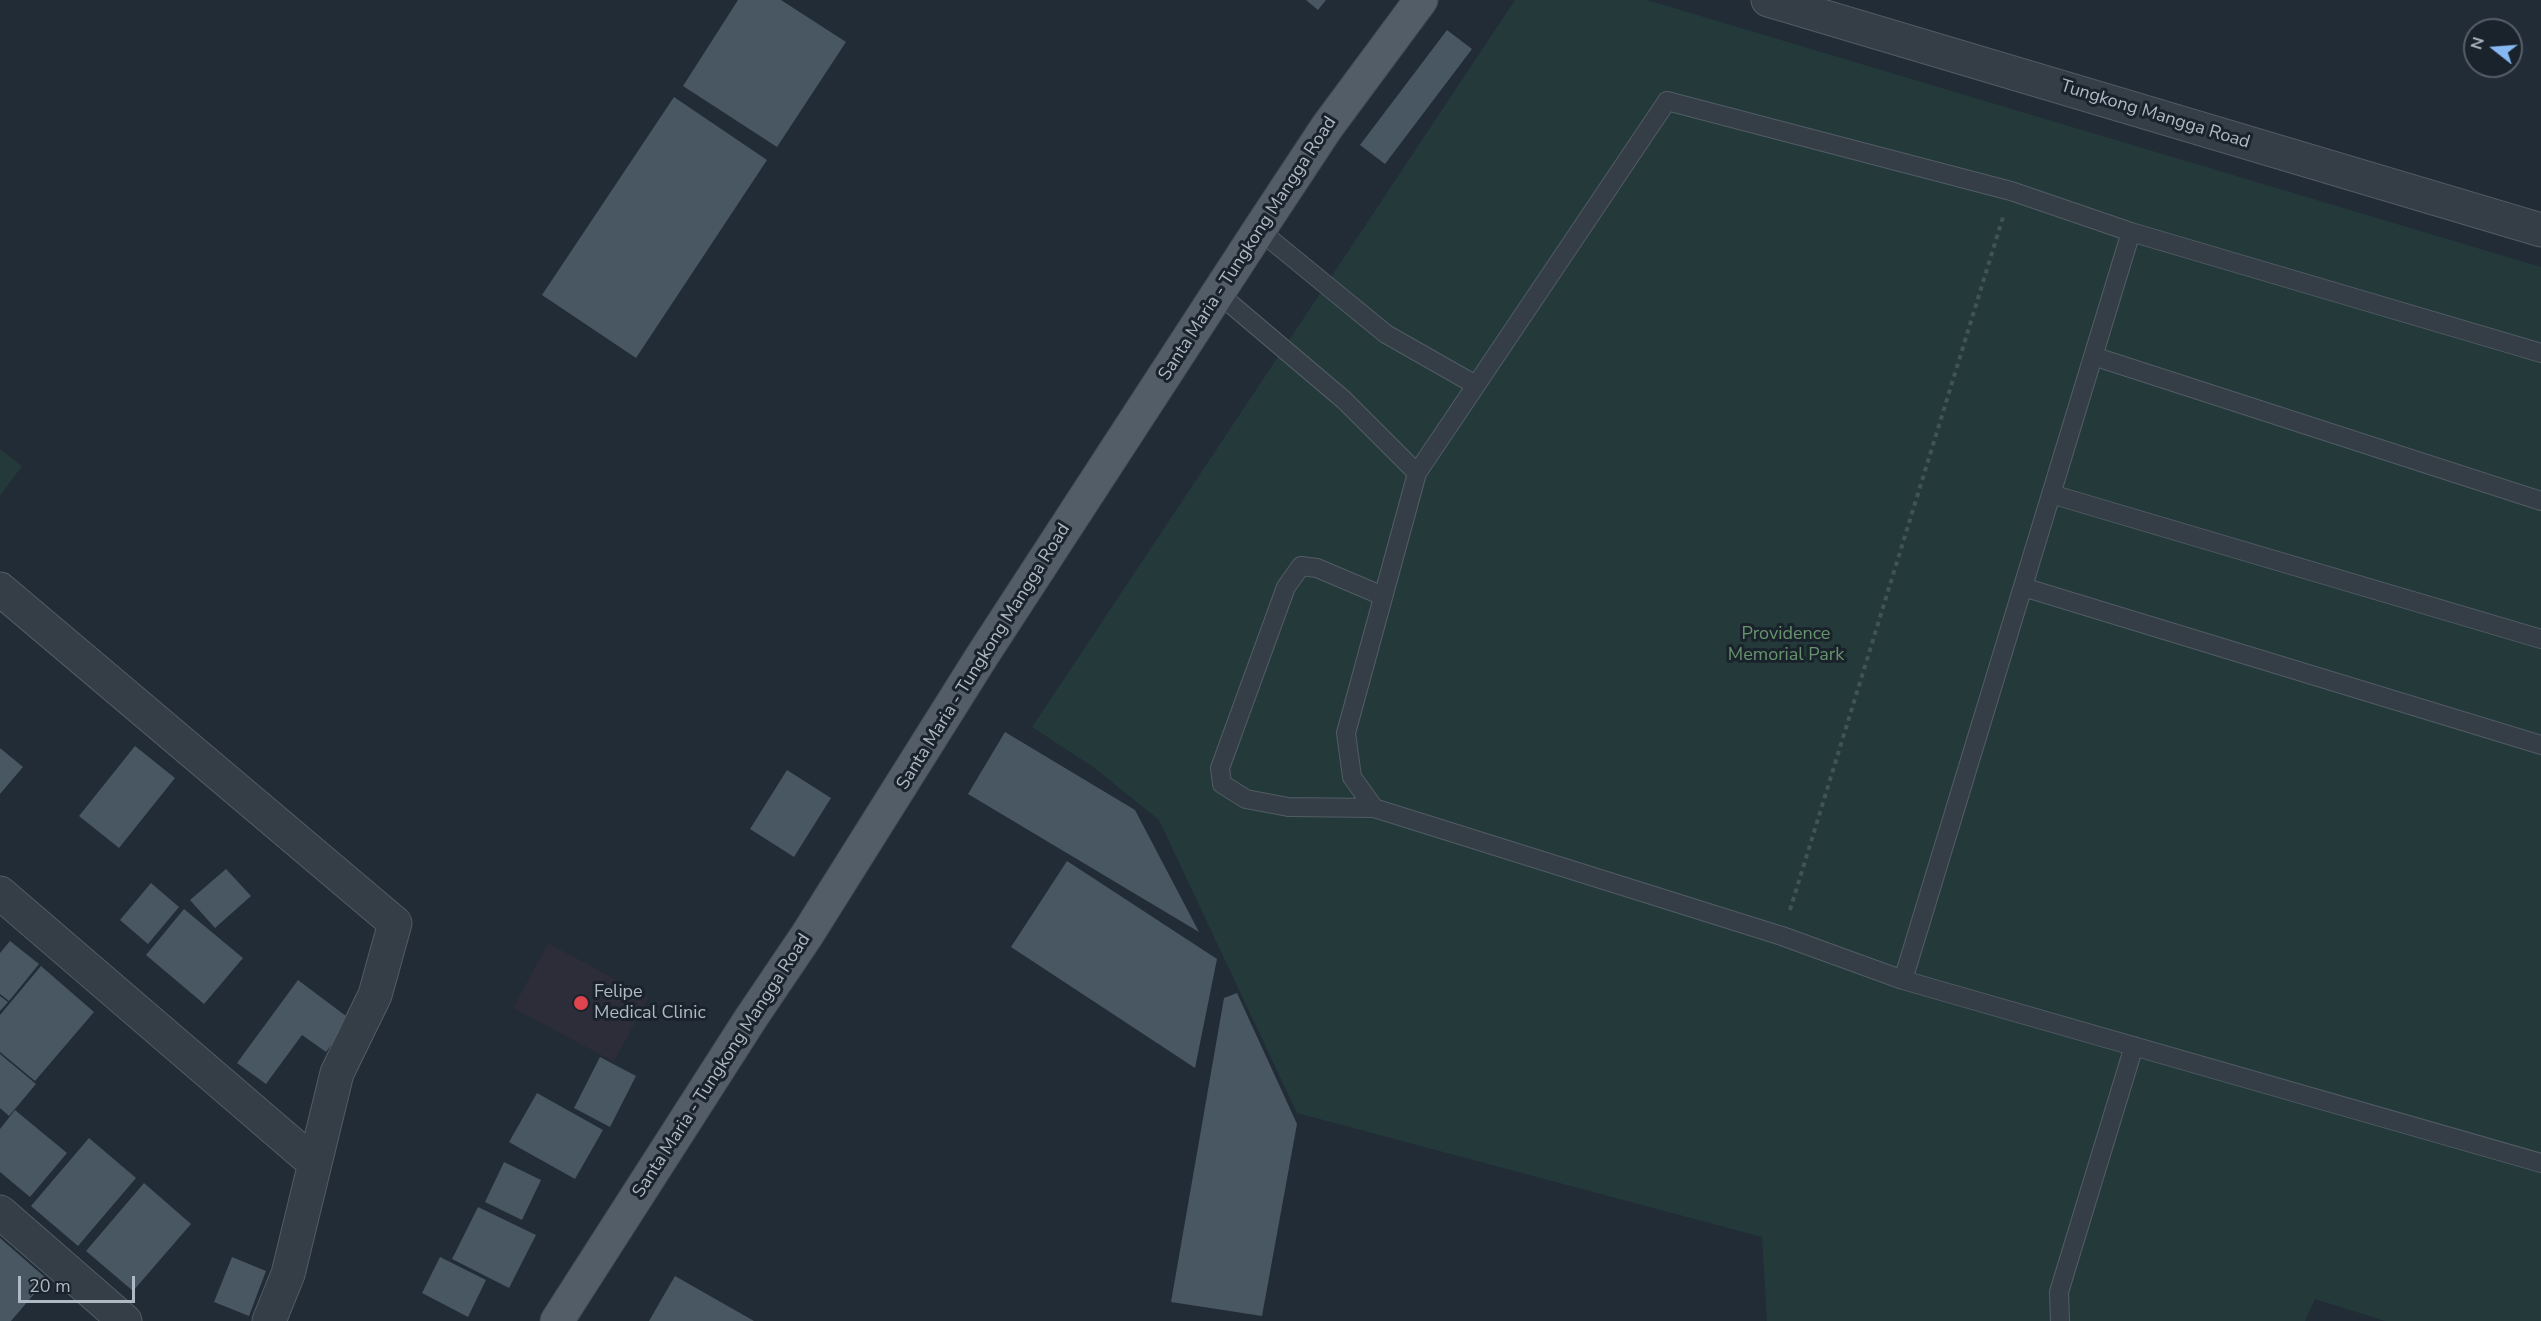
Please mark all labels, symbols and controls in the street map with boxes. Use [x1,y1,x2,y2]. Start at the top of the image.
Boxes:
north arrow [2463,18,2523,78]
text: N [2465,34,2490,52]
street label: Tungkong Mangga Road [2058,76,2252,154]
street label: Santa Maria - Tungkong Mangga Road [1154,113,1342,385]
street label: Santa Maria - Tungkong Mangga Road [893,520,1075,794]
park label: Providence Memorial Park [1728,624,1844,666]
street label: Santa Maria - Tungkong Mangga Road [628,930,816,1202]
place label: Felipe Medical Clinic [594,982,706,1024]
marker: Felipe Medical Clinic [572,994,590,1012]
scale bar [21,1264,138,1302]
text: 20 m [29,1274,71,1298]

